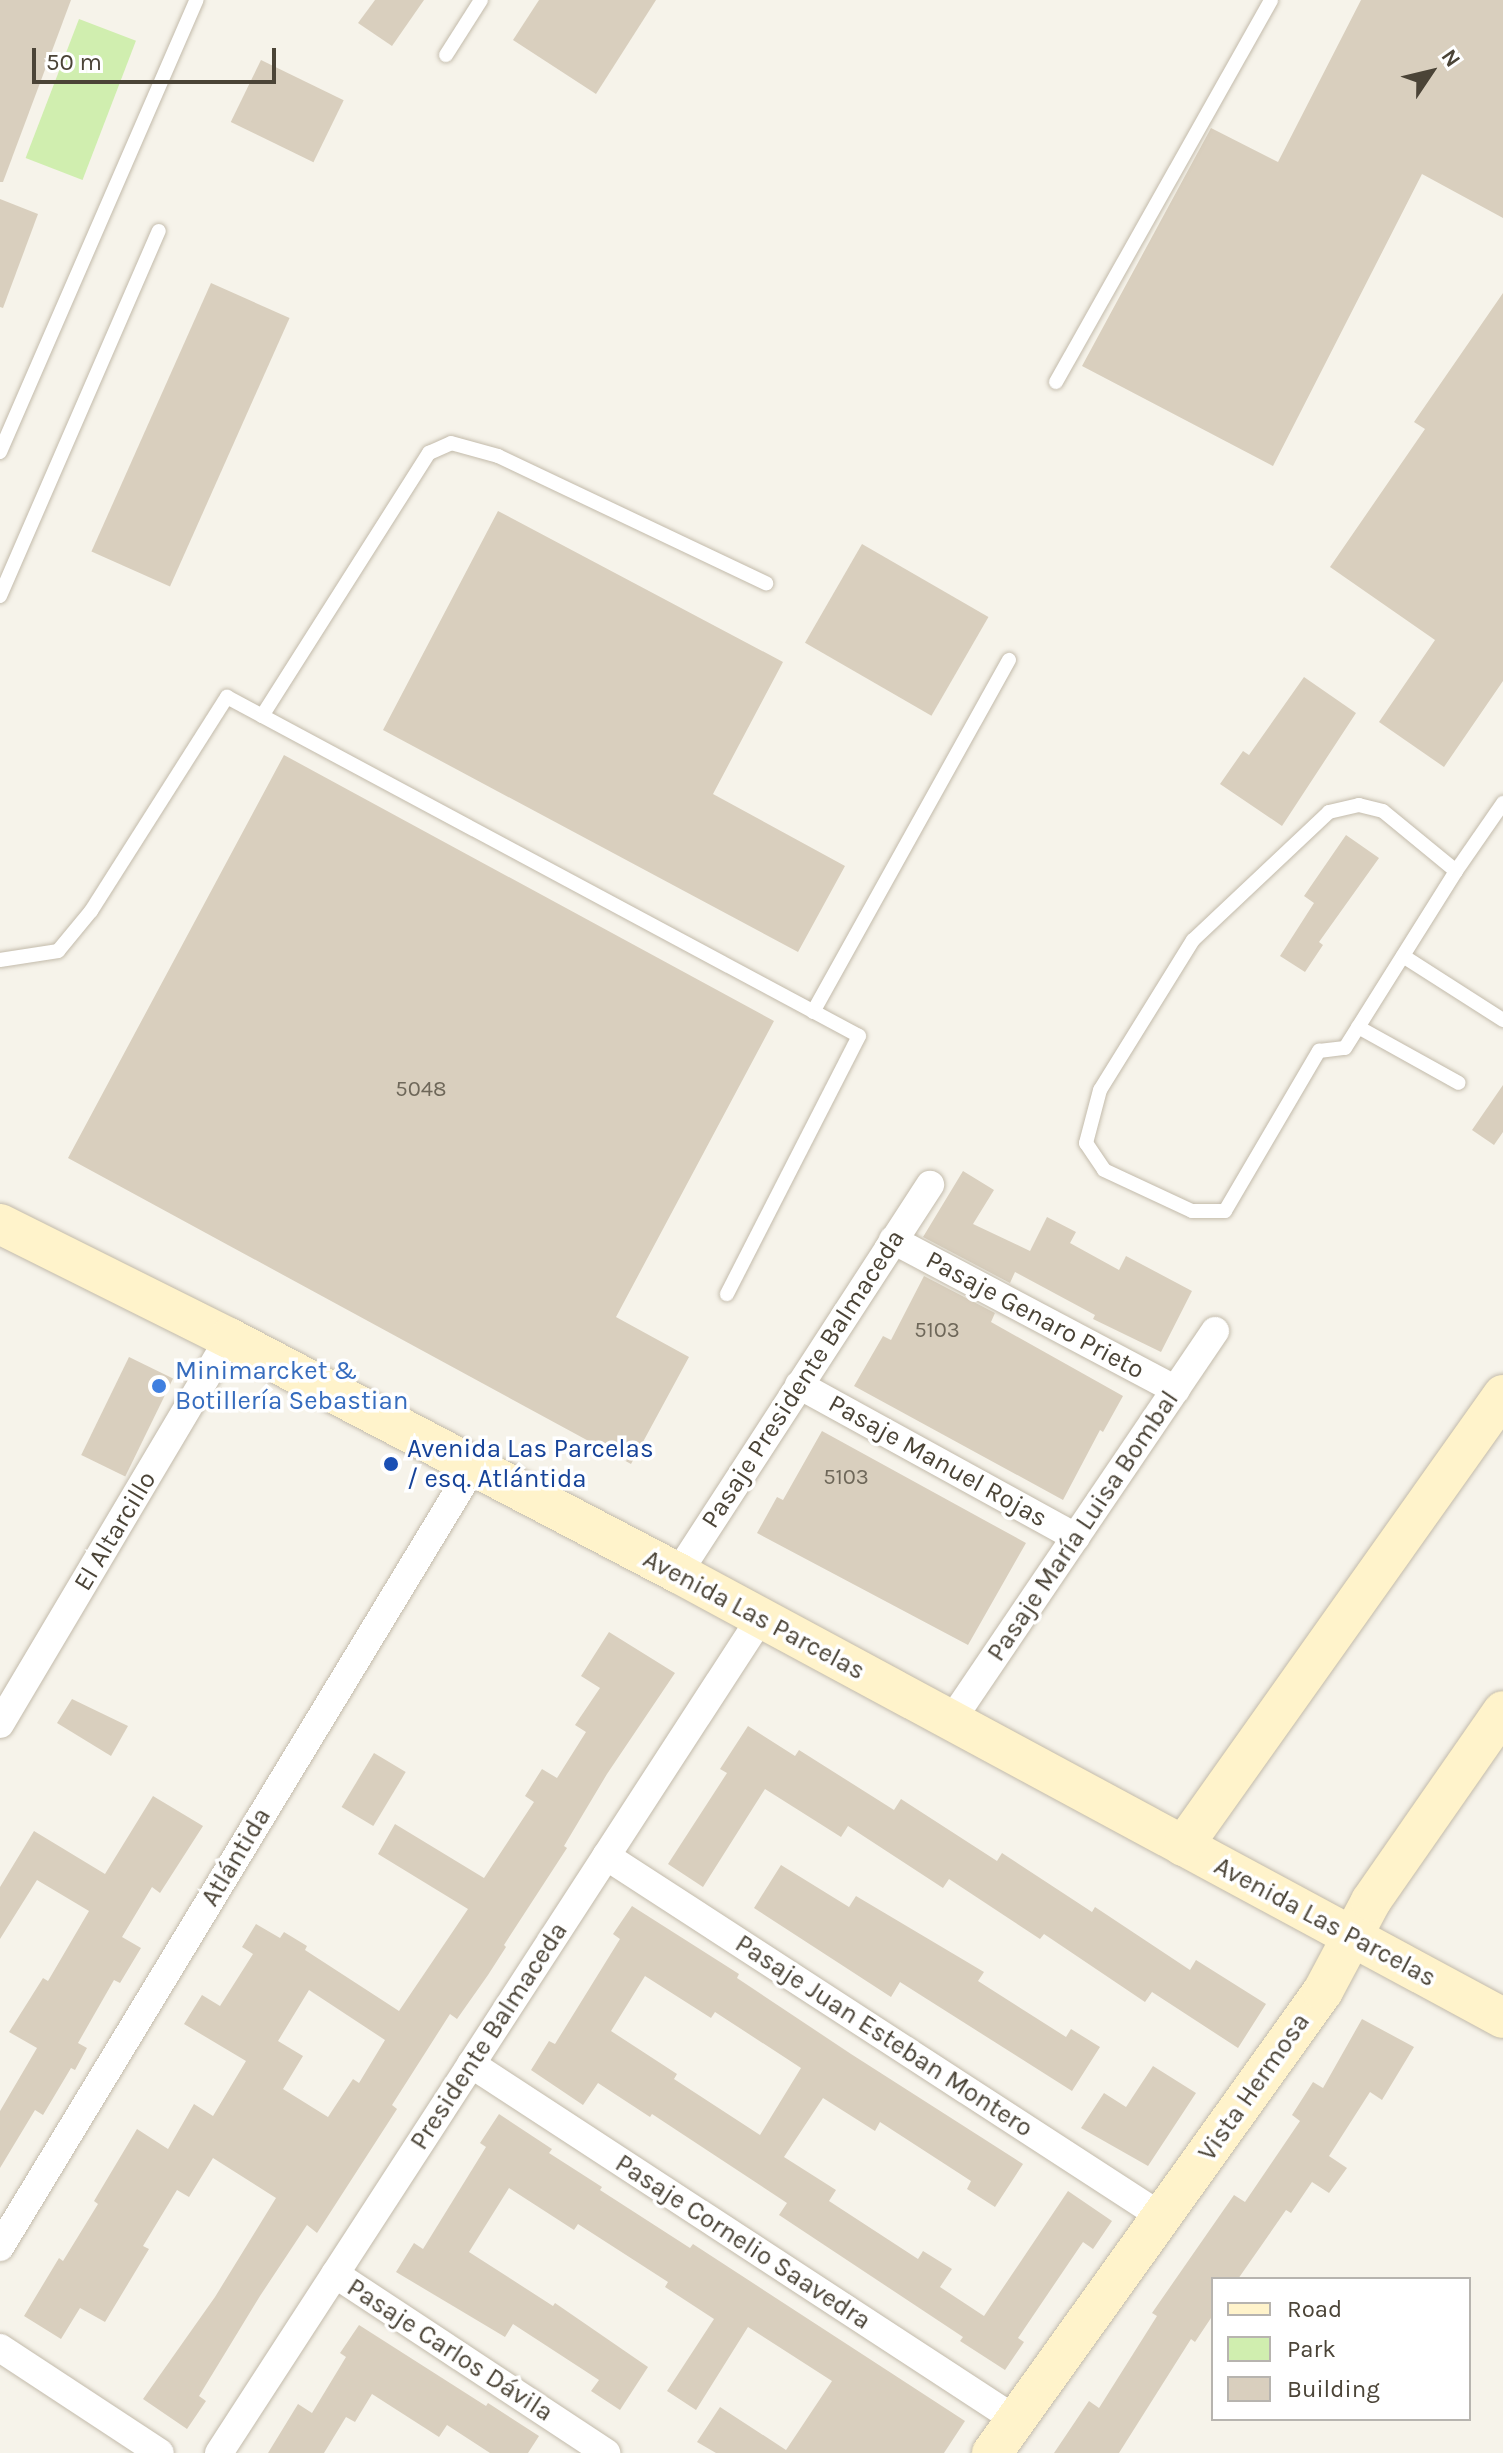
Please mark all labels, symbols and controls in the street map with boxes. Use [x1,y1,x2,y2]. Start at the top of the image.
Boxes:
scale bar [36,32,280,82]
north arrow [1391,32,1471,112]
text: N [1435,44,1466,72]
text: 50 m [46,48,102,76]
house number: 5048 [395,1077,447,1103]
street label: Pasaje Presidente Balmaceda [695,1224,911,1534]
street label: Pasaje Genaro Prieto [920,1244,1150,1386]
house number: 5103 [914,1318,960,1344]
place label: Minimarcket & Botillería Sebastian [175,1355,408,1416]
marker: Minimarcket & Botillería Sebastian [150,1377,168,1395]
street label: Pasaje María Luisa Bombal [981,1385,1185,1667]
street label: Pasaje Manuel Rojas [823,1388,1053,1534]
place label: Avenida Las Parcelas / esq. Atlántida [407,1433,654,1494]
marker: Avenida Las Parcelas / esq. Atlántida [382,1455,400,1473]
house number: 5103 [823,1465,869,1491]
street label: El Altarcillo [67,1466,163,1596]
street label: Avenida Las Parcelas [638,1543,870,1687]
street label: Atlántida [194,1802,278,1912]
street label: Avenida Las Parcelas [1209,1850,1441,1994]
street label: Presidente Balmaceda [404,1916,574,2156]
street label: Pasaje Juan Esteban Montero [729,1928,1039,2144]
street label: Vista Hermosa [1192,2007,1316,2167]
street label: Pasaje Cornelio Saavedra [609,2148,877,2336]
street label: Pasaje Carlos Dávila [341,2272,559,2428]
legend [1211,2277,1471,2421]
text: Road [1287,2295,1342,2323]
text: Park [1287,2335,1336,2363]
text: Building [1287,2375,1380,2403]

